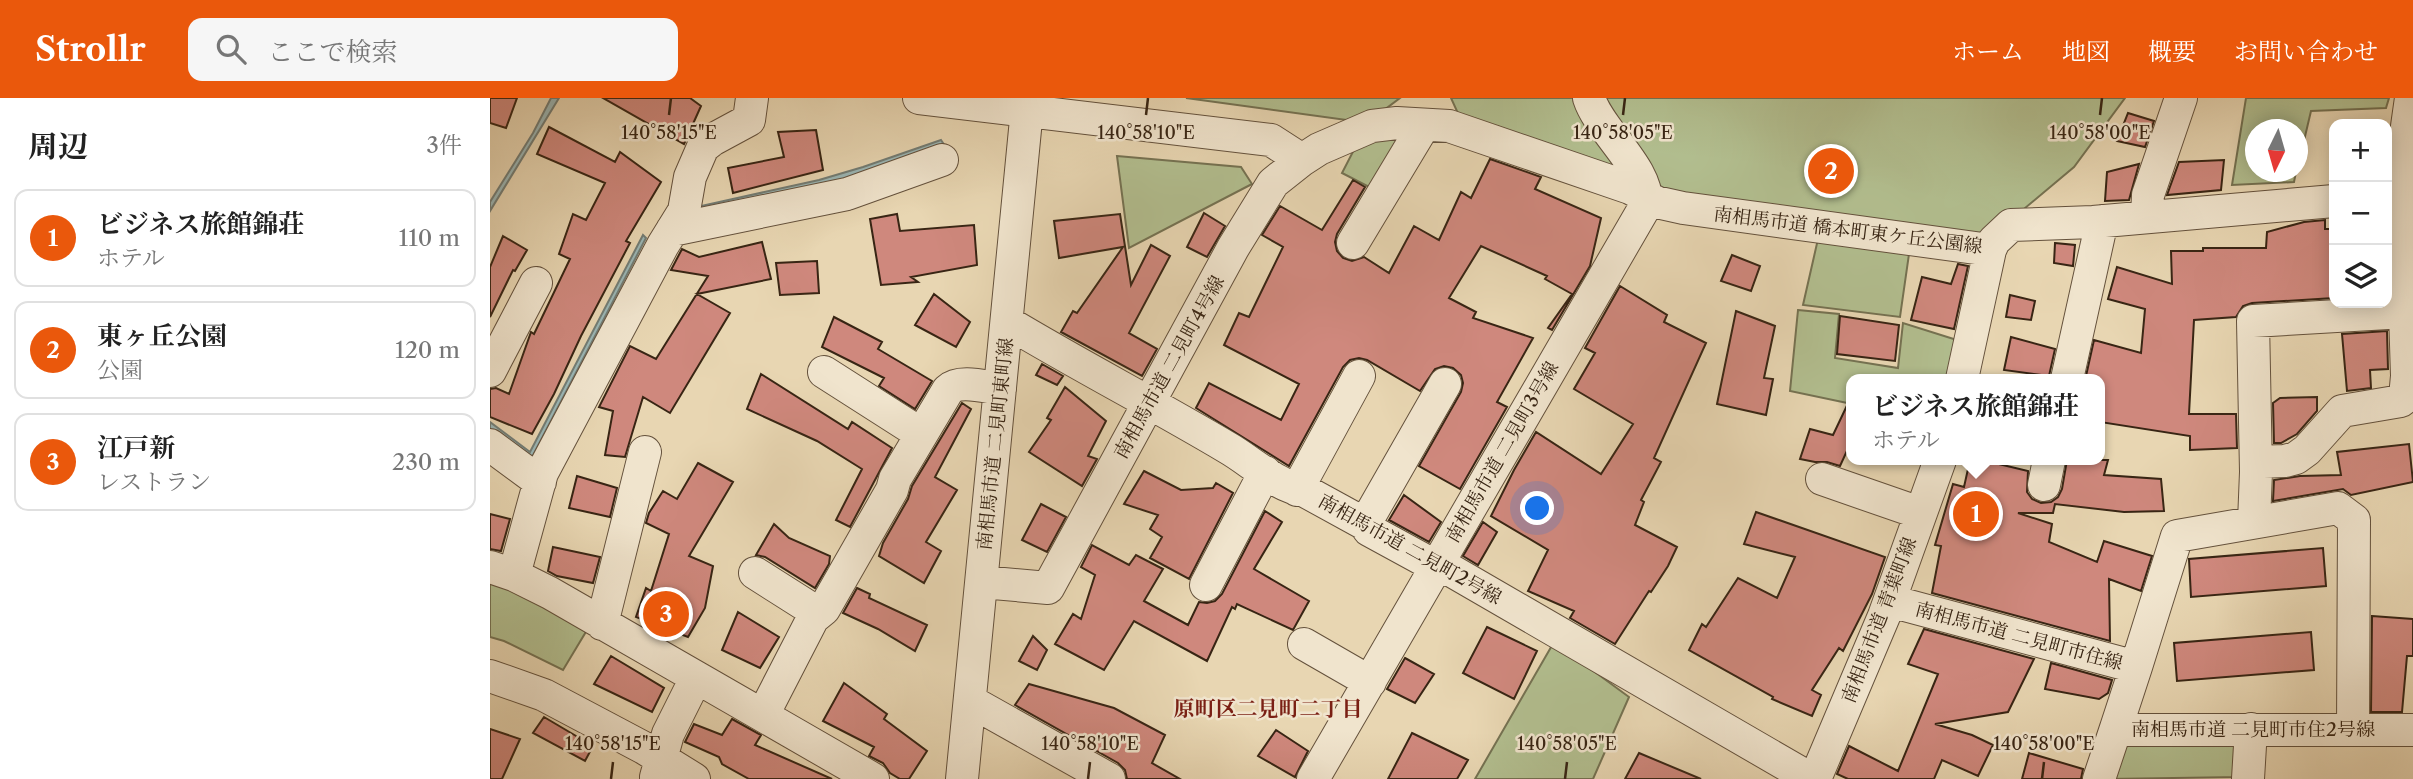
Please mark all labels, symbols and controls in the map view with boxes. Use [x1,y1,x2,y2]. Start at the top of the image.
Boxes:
search box [188,18,678,81]
text: Strollr [35,29,146,70]
icon: search [212,30,250,68]
text: ここで検索 [268,36,398,68]
text: ホーム [1952,37,2024,66]
text: 地図 [2062,37,2110,66]
text: 概要 [2148,37,2196,66]
text: お問い合わせ [2234,37,2378,66]
north arrow [2245,119,2308,182]
map controls [2329,119,2392,308]
button: + [2329,119,2392,182]
text: 140°58'15"E [621,122,717,144]
text: 140°58'10"E [1097,122,1195,144]
text: 140°58'05"E [1573,122,1673,144]
text: 140°58'00"E [2049,122,2151,144]
text: 周辺 [28,128,88,165]
text: 3件 [426,131,462,159]
pin: 2 [1808,145,1854,197]
button: − [2329,182,2392,245]
street label: 南相馬市道 橋本町東ケ丘公園線 [1712,202,1984,258]
text: ビジネス旅館錦荘 [97,208,304,240]
text: 1 [48,224,58,252]
text: 110 m [399,224,460,252]
text: ホテル [97,244,165,272]
button: layers [2329,245,2392,308]
street label: 南相馬市道 二見町4号線 [1109,271,1229,463]
text: 東ヶ丘公園 [97,320,227,352]
text: 2 [46,336,60,364]
text: 120 m [395,336,460,364]
street label: 南相馬市道 二見町東町線 [972,336,1018,552]
text: 公園 [97,356,143,384]
street label: 南相馬市道 二見町3号線 [1441,357,1563,547]
popup [1846,374,2105,465]
text: ビジネス旅館錦荘 [1872,390,2079,422]
text: ホテル [1872,426,1940,454]
text: 江戸新 [97,432,175,464]
text: 3 [47,448,60,476]
text: 230 m [392,448,460,476]
text: レストラン [97,468,211,496]
pin: 1 [1953,488,1999,540]
street label: 南相馬市道 二見町2号線 [1314,489,1506,609]
your location [1520,491,1554,525]
street label: 南相馬市道 青葉町線 [1837,534,1921,706]
pin: 3 [643,588,689,640]
street label: 南相馬市道 二見町市住線 [1913,597,2125,675]
district label: 原町区二見町二丁目 [1174,696,1363,721]
street label: 南相馬市道 二見町市住2号線 [2131,718,2375,741]
text: 140°58'15"E [565,733,661,755]
text: 140°58'10"E [1041,733,1139,755]
text: 140°58'05"E [1517,733,1617,755]
text: 140°58'00"E [1993,733,2095,755]

